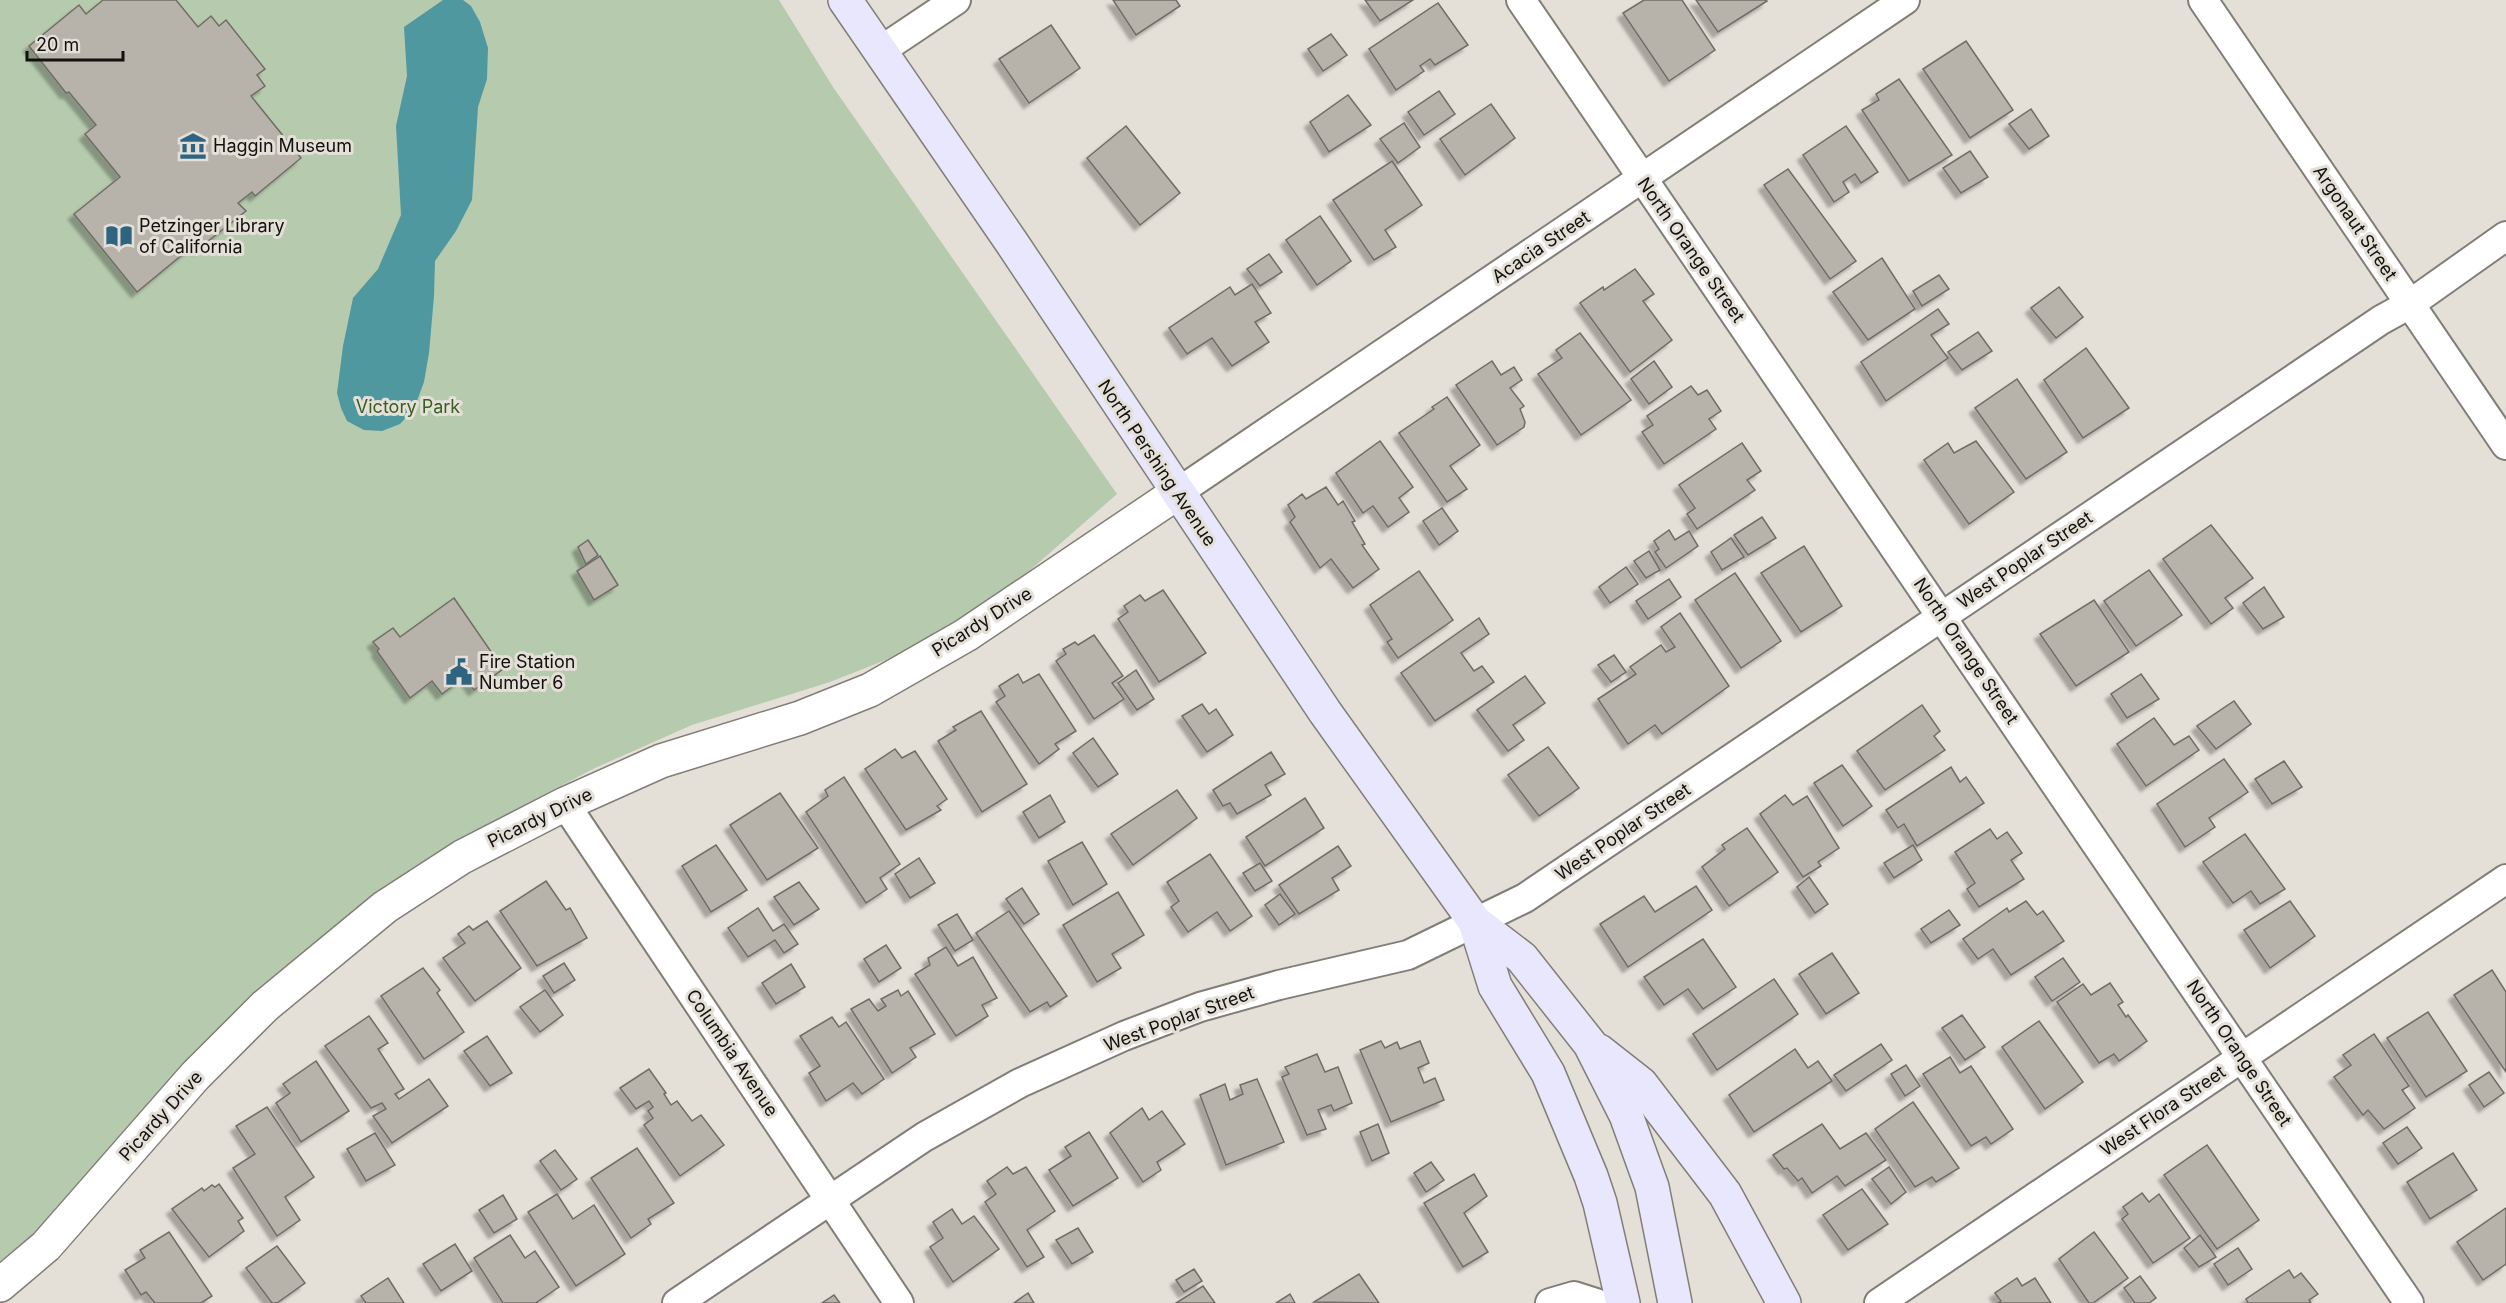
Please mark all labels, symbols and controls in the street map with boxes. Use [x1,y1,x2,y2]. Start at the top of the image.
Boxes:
scale bar [27,24,123,62]
text: 20 m [36,34,79,55]
museum icon: Haggin Museum [178,131,208,161]
place label: Haggin Museum [213,135,352,156]
street label: Argonaut Street [2309,161,2402,284]
street label: North Orange Street [1634,173,1749,326]
street label: Acacia Street [1488,206,1594,287]
place label: Petzinger Library of California [139,215,285,257]
library icon: Petzinger Library of California [104,221,134,251]
street label: North Pershing Avenue [1094,376,1221,550]
park label: Victory Park [356,396,460,417]
street label: West Poplar Street [1953,507,2096,612]
street label: North Orange Street [1910,574,2023,728]
street label: Picardy Drive [928,583,1036,661]
place label: Fire Station Number 6 [479,651,575,693]
public building icon: Fire Station Number 6 [444,657,474,687]
street label: West Poplar Street [1551,779,1694,884]
street label: Picardy Drive [484,783,596,852]
street label: North Orange Street [2183,976,2296,1130]
street label: West Poplar Street [1101,982,1257,1055]
street label: Columbia Avenue [682,985,783,1120]
street label: West Flora Street [2096,1061,2229,1160]
street label: Picardy Drive [115,1066,207,1165]

